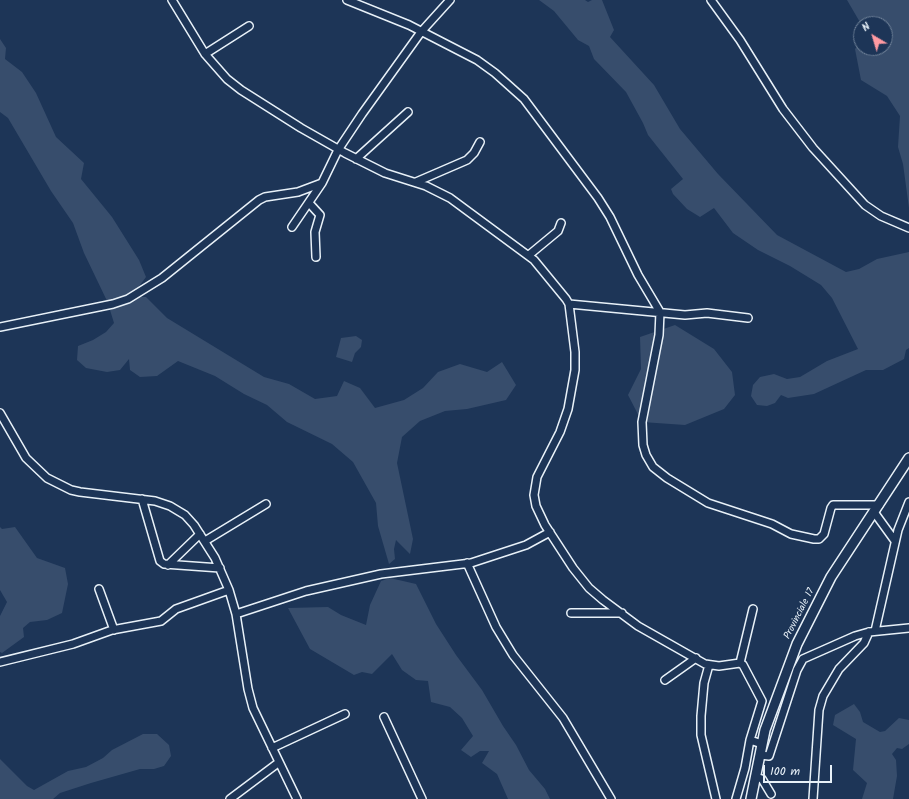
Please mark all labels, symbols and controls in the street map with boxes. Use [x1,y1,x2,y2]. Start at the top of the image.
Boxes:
north arrow [853,16,893,56]
text: N [858,18,875,37]
street label: Provinciale 17 [782,587,818,641]
scale bar [765,757,834,783]
text: 100 m [770,762,800,781]

